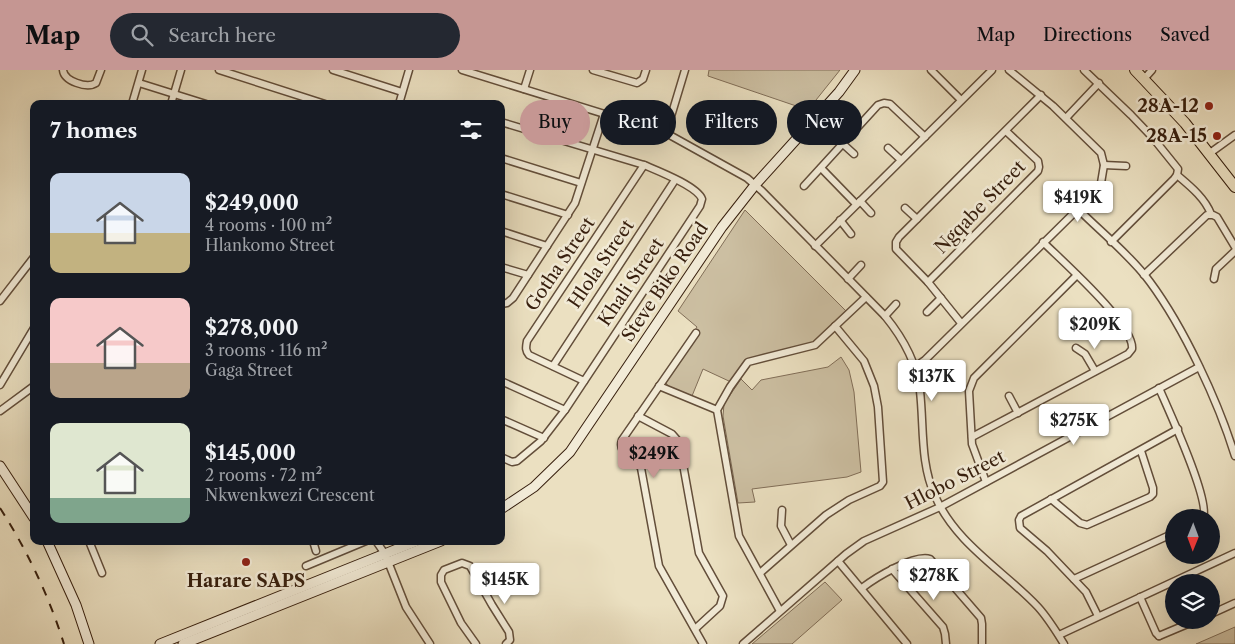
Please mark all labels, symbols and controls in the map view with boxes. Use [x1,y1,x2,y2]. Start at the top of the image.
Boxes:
search box [110,13,460,58]
text: Map [25,21,80,50]
icon: search [128,21,156,49]
text: Search here [168,24,276,47]
text: Map [976,24,1015,46]
text: Directions [1043,24,1132,46]
text: Saved [1160,24,1210,46]
place label: 28A-12 [1137,95,1199,117]
chip: Buy [520,100,590,145]
chip: Rent [600,100,676,145]
chip: Filters [686,100,777,145]
chip: New [787,100,862,145]
marker: 28A-12 [1203,100,1215,112]
icon: filters [457,116,485,144]
text: 7 homes [50,118,137,143]
place label: 28A-15 [1146,125,1207,147]
marker: 28A-15 [1211,130,1223,142]
street label: Ngqabe Street [930,155,1030,258]
pin: $419K [1043,180,1113,223]
text: $419K [1054,187,1102,207]
text: $249,000 [205,190,299,215]
icon: home [90,193,150,253]
street label: Gotha Street [521,212,600,315]
text: 4 rooms · 100 m² [205,215,332,235]
street label: Hlola Street [563,215,639,313]
street label: Steve Biko Road [617,218,713,346]
street label: Khali Street [594,233,669,330]
text: Hlankomo Street [205,235,335,255]
pin: $209K [1060,308,1130,350]
text: $209K [1070,314,1120,334]
text: $278,000 [205,315,299,340]
icon: home [90,318,150,378]
text: 3 rooms · 116 m² [205,340,328,360]
text: Gaga Street [205,360,293,380]
pin: $137K [897,360,967,402]
text: $137K [909,366,955,386]
pin: $275K [1039,404,1109,446]
text: $275K [1050,410,1098,430]
pin: $249K [619,436,689,479]
text: $145,000 [205,440,296,465]
icon: home [90,443,150,503]
text: $249K [629,443,679,463]
street label: Hlobo Street [901,445,1009,515]
text: 2 rooms · 72 m² [205,465,322,485]
text: Nkwenkwezi Crescent [205,485,375,505]
north arrow [1165,509,1220,564]
map controls [1165,509,1220,629]
marker: Harare SAPS [240,556,252,568]
pin: $278K [899,558,969,601]
pin: $145K [470,562,540,605]
text: $278K [909,565,959,585]
text: $145K [481,569,529,589]
place label: Harare SAPS [187,570,305,592]
button: layers [1165,574,1220,629]

